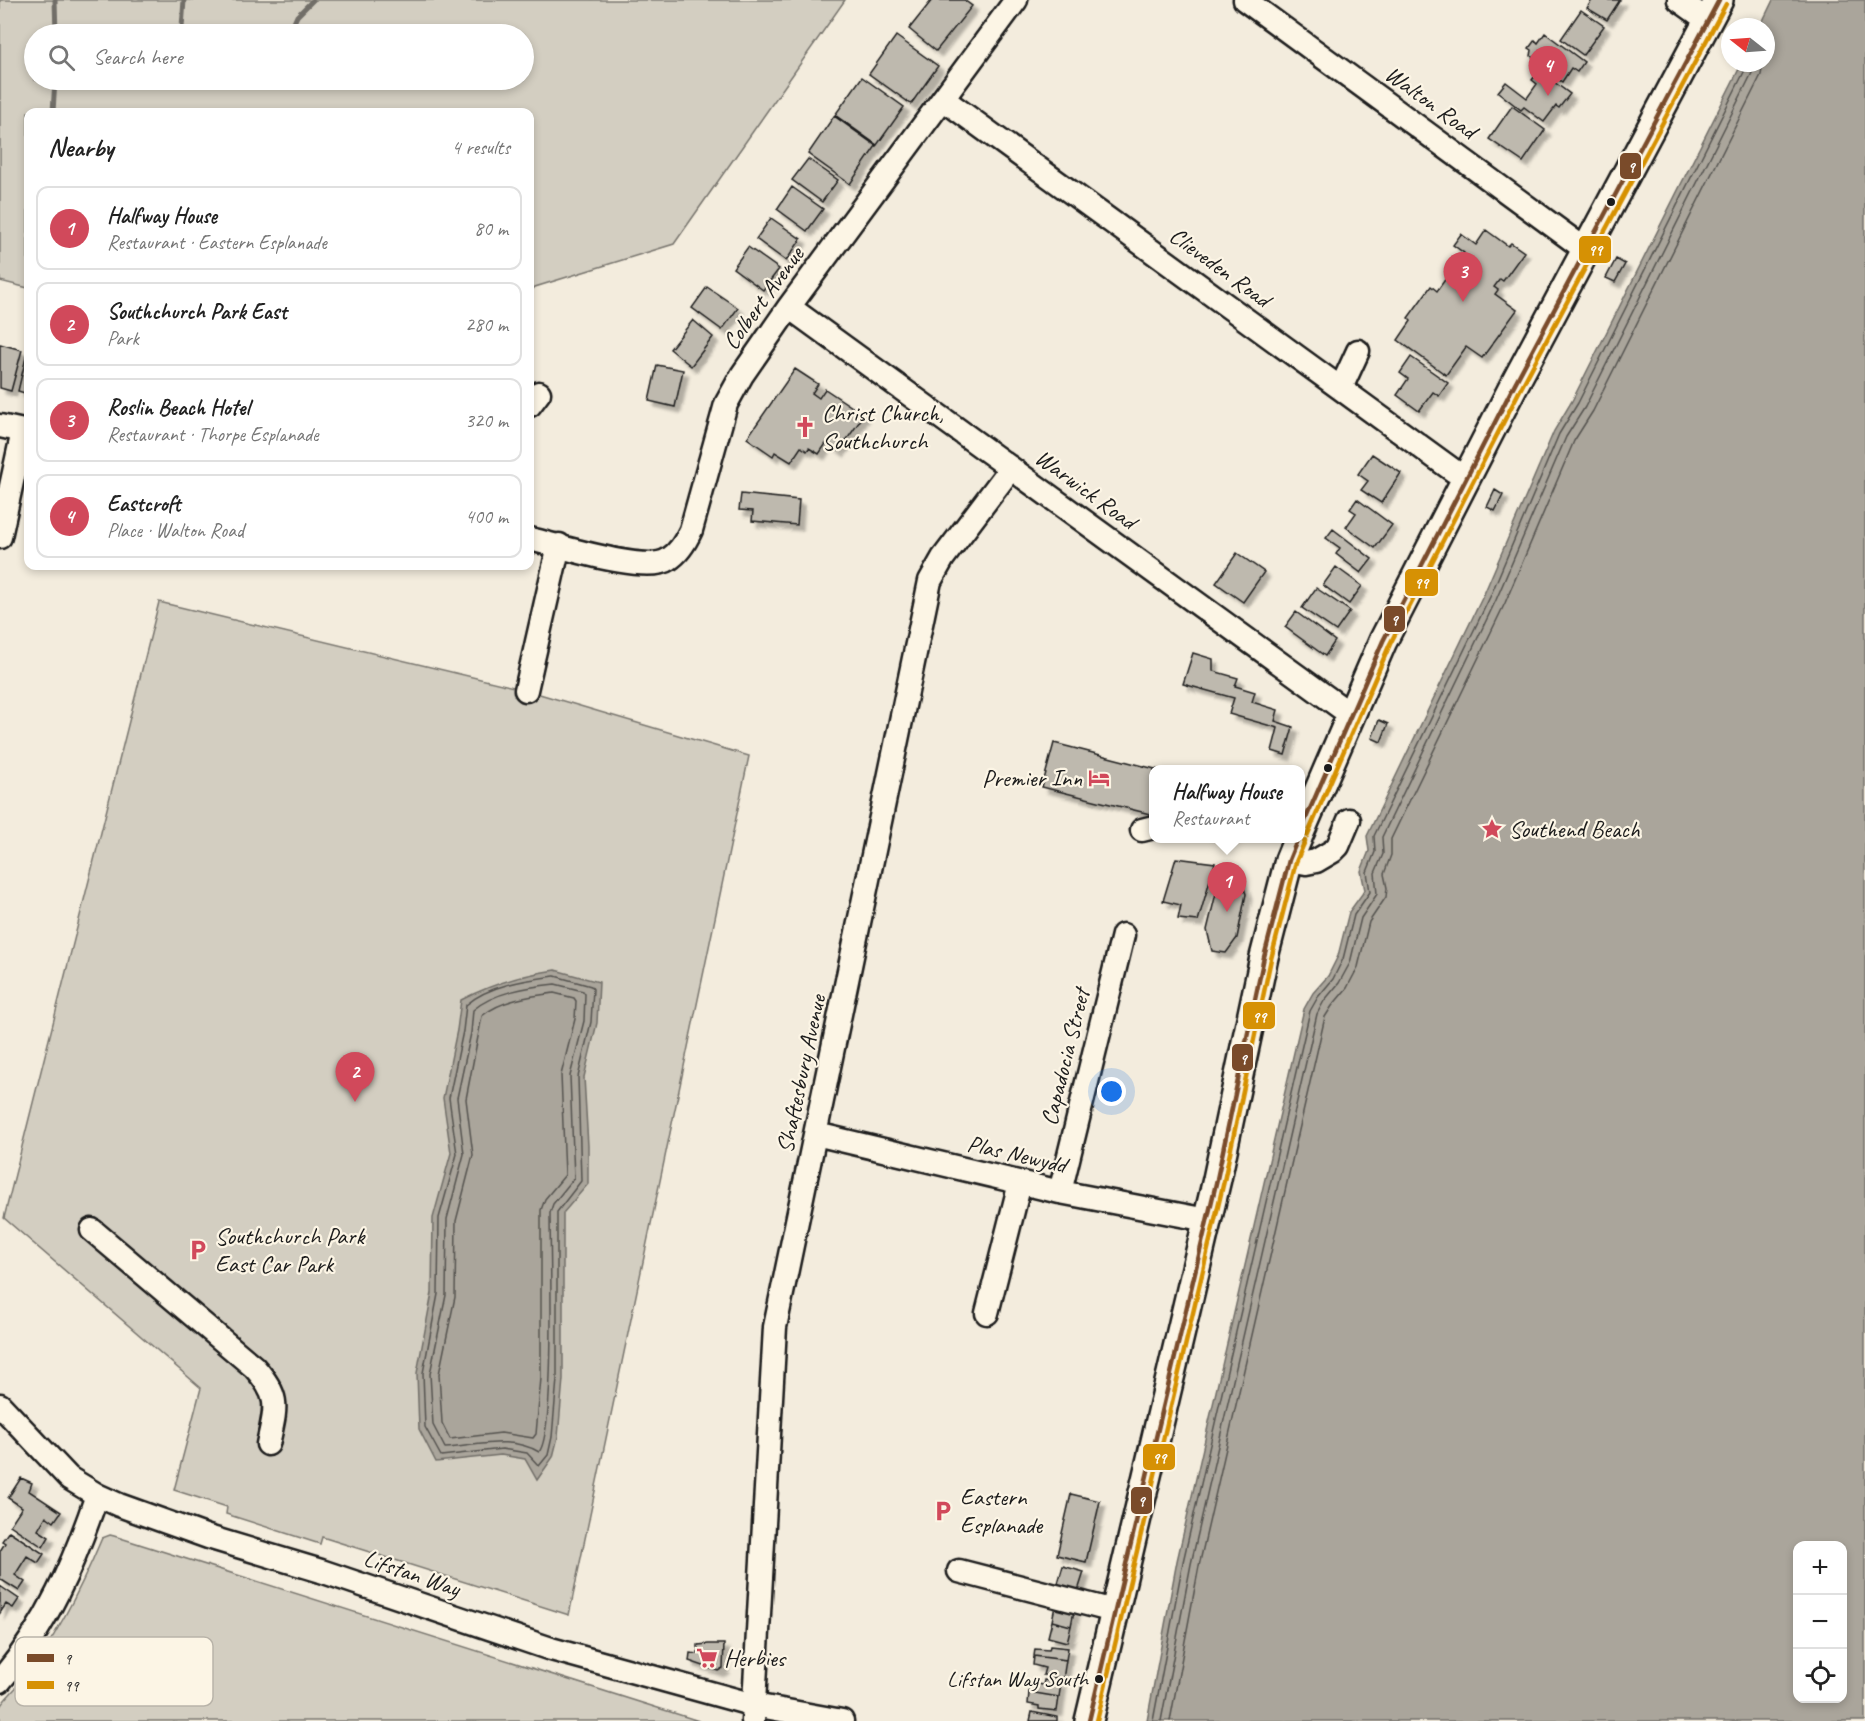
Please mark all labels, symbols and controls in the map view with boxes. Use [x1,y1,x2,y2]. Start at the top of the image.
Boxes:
north arrow [1721,18,1775,72]
search box [24,24,534,90]
icon: search [45,41,78,74]
text: Search here [93,43,183,71]
pin: 4 [1528,46,1568,96]
street label: Walton Road [1379,59,1486,147]
text: Nearby [48,131,113,164]
text: 4 results [451,135,510,160]
line badge: 9 [1619,152,1642,180]
text: 9 [1627,157,1636,177]
unlabelled marker [1605,196,1617,208]
text: Halfway House [107,202,217,230]
text: 1 [65,216,74,241]
text: 80 m [474,216,508,241]
street label: Clieveden Road [1164,220,1279,316]
text: Restaurant · Eastern Esplanade [107,230,327,255]
line badge: 99 [1578,235,1612,264]
street label: Colbert Avenue [716,239,812,355]
text: 99 [1588,240,1604,260]
pin: 3 [1444,252,1482,302]
text: Southchurch Park East [107,298,287,326]
text: 2 [65,312,74,337]
text: 280 m [465,312,508,337]
text: Park [107,326,139,351]
text: Roslin Beach Hotel [107,394,249,422]
place label: Christ Church, Southchurch [822,398,943,456]
text: 3 [65,408,74,433]
text: 320 m [465,408,508,433]
church icon: Christ Church, Southchurch [793,415,817,439]
text: Restaurant · Thorpe Esplanade [107,422,319,447]
street label: Warwick Road [1030,442,1145,538]
text: Eastcroft [107,490,181,518]
text: 4 [65,504,74,529]
text: 400 m [465,504,508,529]
text: Place · Walton Road [107,518,244,543]
line badge: 99 [1404,568,1439,597]
text: 99 [1414,573,1430,593]
line badge: 9 [1383,605,1406,633]
text: 9 [1390,610,1399,630]
unlabelled marker [1322,762,1334,774]
place label: Premier Inn [982,763,1082,793]
popup [1149,765,1305,843]
hotel icon: Premier Inn [1087,766,1111,790]
text: Halfway House [1172,778,1282,806]
text: Restaurant [1172,806,1249,831]
place label: Southend Beach [1509,814,1641,844]
place icon: Southend Beach [1480,817,1504,841]
pin: 1 [1208,862,1246,912]
street label: Capadocia Street [1034,983,1097,1128]
street label: Shaftesbury Avenue [770,990,833,1156]
line badge: 99 [1242,1001,1276,1030]
text: 99 [1252,1007,1268,1027]
line badge: 9 [1231,1043,1254,1072]
text: 9 [1239,1049,1248,1069]
pin: 2 [336,1052,374,1102]
your location [1097,1077,1126,1106]
street label: Plas Newydd [965,1128,1073,1181]
place label: Southchurch Park East Car Park [215,1221,366,1279]
parking icon: Southchurch Park East Car Park [186,1238,210,1262]
line badge: 99 [1142,1443,1176,1471]
text: 99 [1152,1448,1168,1468]
place label: Eastern Esplanade [960,1482,1044,1540]
line badge: 9 [1130,1486,1153,1515]
text: 9 [1137,1491,1146,1511]
parking icon: Eastern Esplanade [931,1499,955,1523]
map controls [1793,1541,1847,1703]
button: + [1793,1541,1847,1595]
street label: Lifstan Way [360,1543,466,1604]
button: − [1793,1595,1847,1649]
legend [15,1637,213,1706]
place label: Herbies [724,1643,787,1673]
supermarket icon: Herbies [695,1646,719,1670]
text: 9 [64,1649,73,1669]
button: locate [1793,1649,1847,1703]
place label: Lifstan Way South [947,1665,1090,1693]
marker: Lifstan Way South [1093,1673,1105,1685]
text: 99 [64,1676,80,1696]

